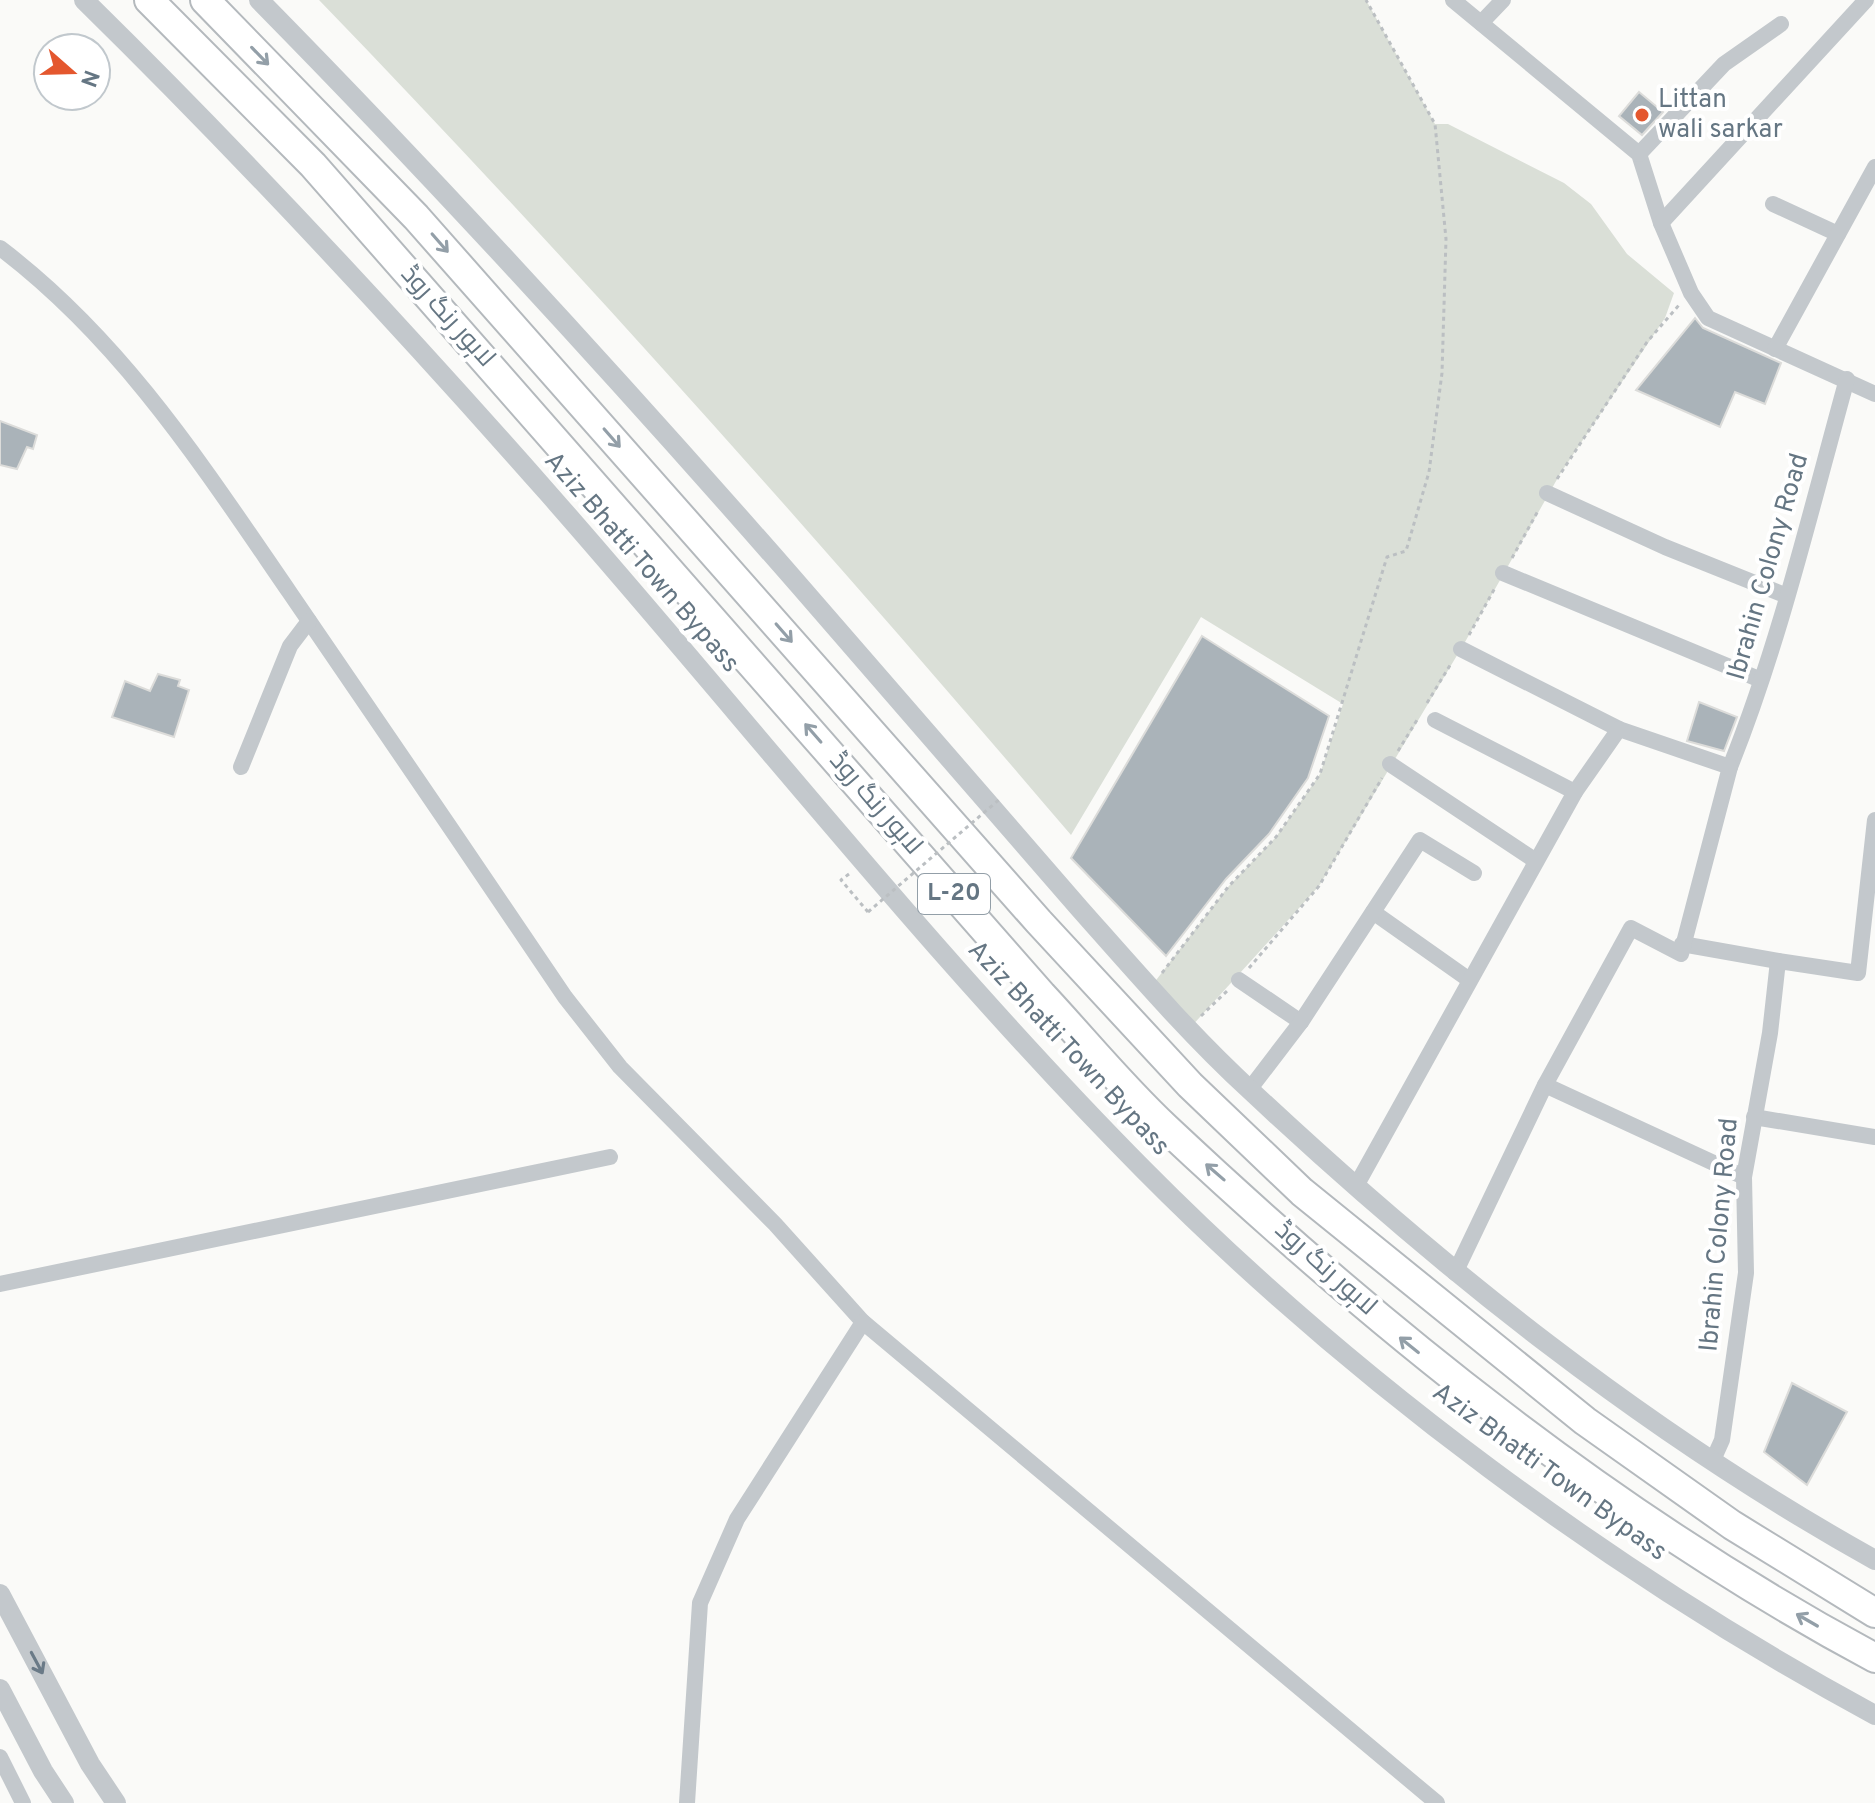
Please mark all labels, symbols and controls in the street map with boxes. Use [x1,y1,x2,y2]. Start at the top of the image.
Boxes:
north arrow [32,32,112,112]
one-way arrow [250,46,269,66]
text: N [73,66,104,90]
place label: Littan wali sarkar [1658,84,1783,147]
marker: Littan wali sarkar [1633,106,1651,124]
one-way arrow [430,233,448,253]
street label: لاہور رنگ روڈ [392,259,502,375]
one-way arrow [602,428,620,448]
street label: Aziz Bhatti Town Bypass [536,446,746,680]
street label: Ibrahin Colony Road [1721,450,1817,684]
one-way arrow [774,623,792,643]
one-way arrow [804,723,822,743]
street label: لاہور رنگ روڈ [821,745,929,863]
road number: L-20 [918,874,990,914]
street label: Aziz Bhatti Town Bypass [960,935,1176,1163]
street label: Ibrahin Colony Road [1693,1117,1747,1353]
one-way arrow [1206,1163,1226,1181]
street label: لاہور رنگ روڈ [1267,1214,1383,1324]
one-way arrow [1399,1336,1420,1354]
street label: Aziz Bhatti Town Bypass [1425,1377,1673,1569]
one-way arrow [1796,1612,1819,1628]
one-way arrow [29,1650,45,1674]

